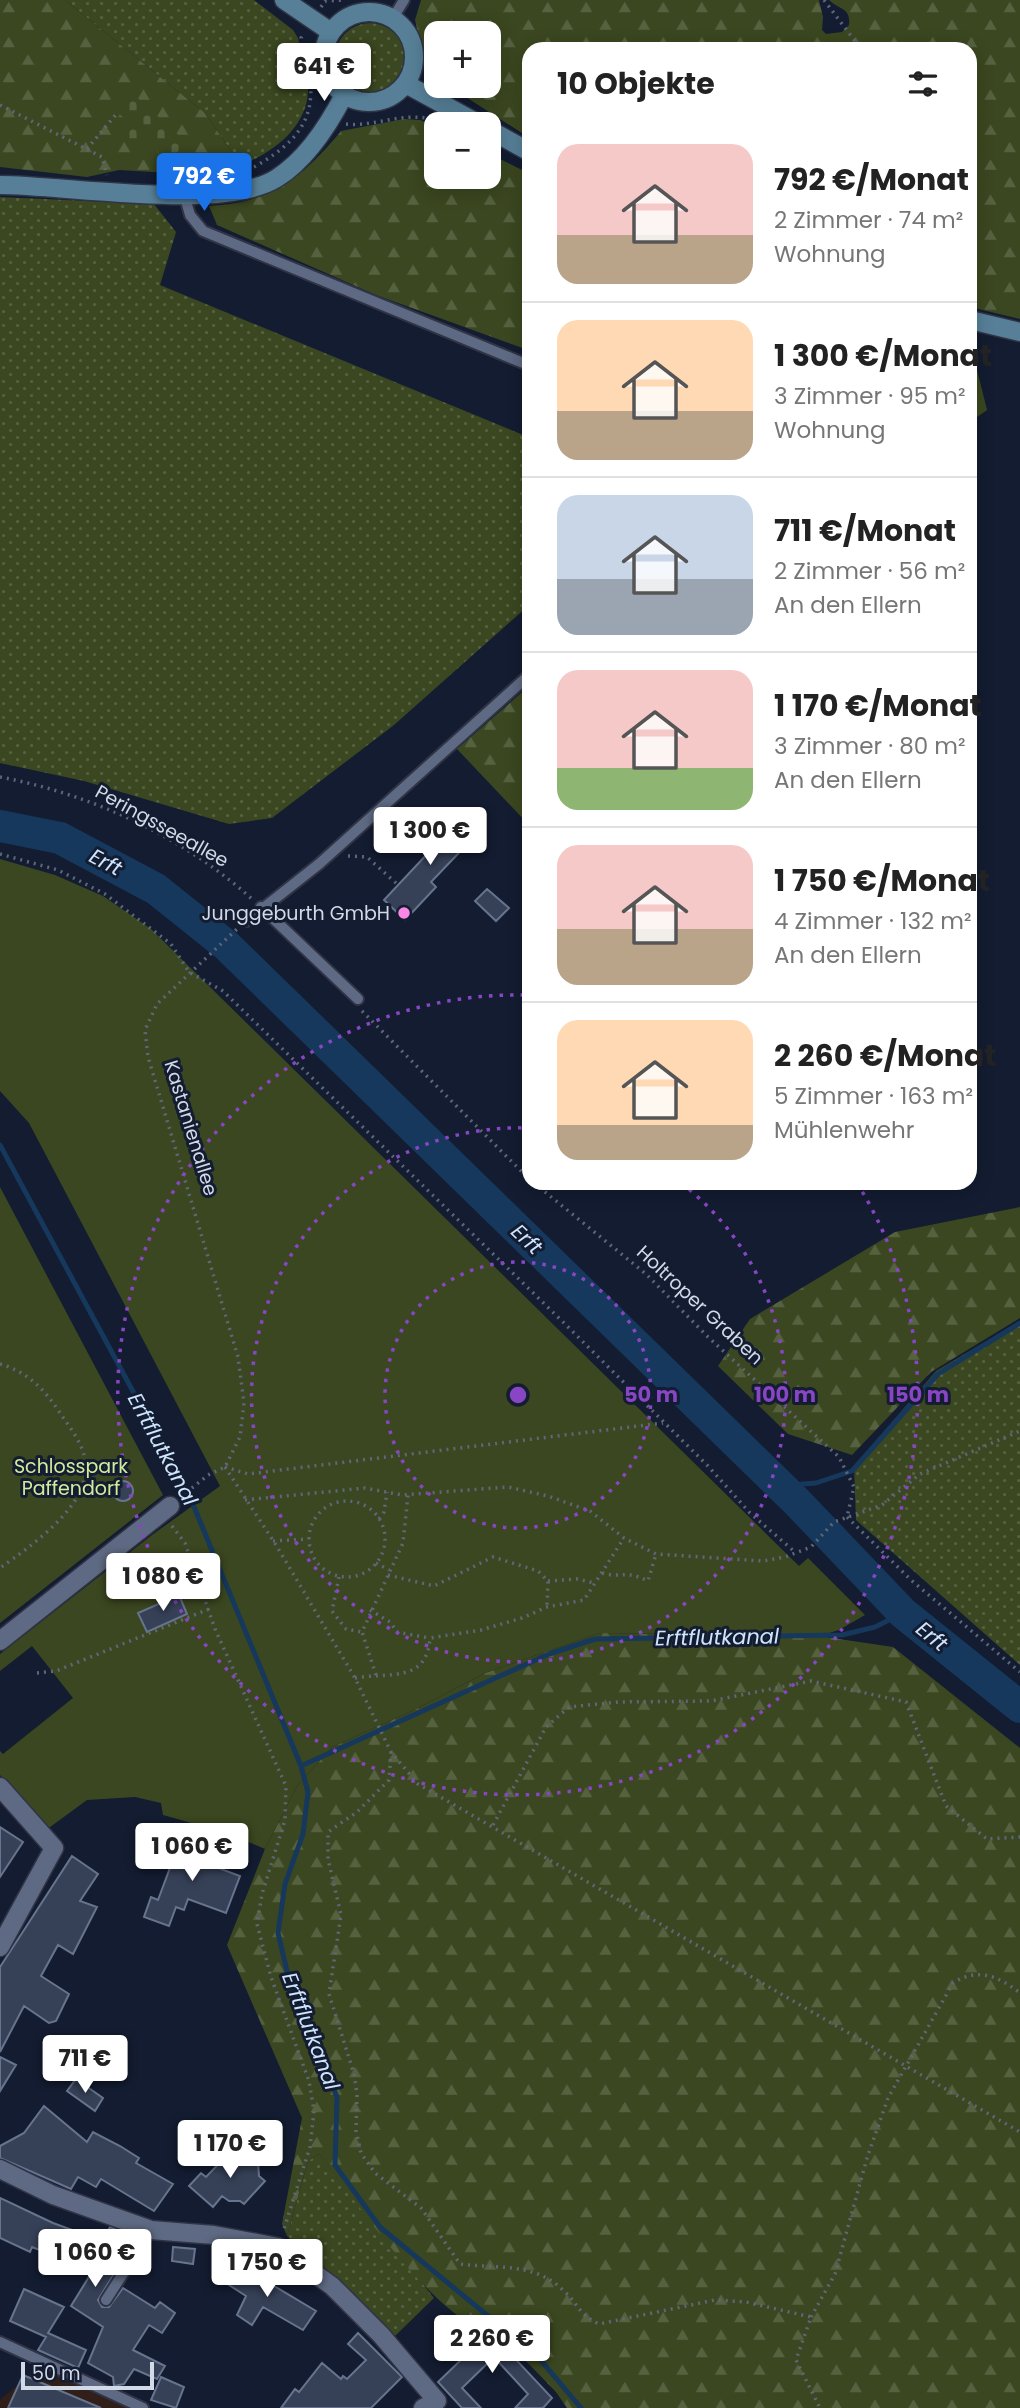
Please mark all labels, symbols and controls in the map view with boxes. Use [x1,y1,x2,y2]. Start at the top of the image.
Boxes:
map controls [424,21,501,189]
button: + [424,21,501,98]
pin: 641 € [275,43,373,103]
text: 641 € [293,50,355,82]
text: 10 Objekte [557,62,715,105]
icon: filters [904,65,942,103]
button: − [424,112,501,189]
pin: 792 € [155,154,253,213]
text: 792 €/Monat [774,158,969,201]
text: 792 € [173,160,235,192]
icon: home [613,172,697,256]
text: 2 Zimmer · 74 m² [774,204,963,236]
text: Wohnung [774,238,886,270]
text: 1 300 €/Monat [774,334,992,377]
icon: home [613,348,697,432]
text: 3 Zimmer · 95 m² [774,380,966,412]
text: Wohnung [774,414,886,446]
text: 711 €/Monat [774,509,956,552]
icon: home [613,523,697,607]
text: 2 Zimmer · 56 m² [774,555,965,587]
text: An den Ellern [774,589,922,621]
text: 1 170 €/Monat [774,684,982,727]
icon: home [613,698,697,782]
text: 3 Zimmer · 80 m² [774,730,966,762]
text: An den Ellern [774,764,922,796]
street label: Peringsseeallee [90,778,234,874]
pin: 1 300 € [365,808,495,867]
text: 1 300 € [390,814,470,846]
water label: Erft [85,841,128,883]
text: 1 750 €/Monat [774,859,990,902]
icon: home [613,873,697,957]
place label: Junggeburth GmbH [202,900,390,927]
marker: Junggeburth GmbH [396,905,412,921]
text: 4 Zimmer · 132 m² [774,905,972,937]
text: An den Ellern [774,939,922,971]
text: 2 260 €/Monat [774,1034,997,1077]
icon: home [613,1048,697,1132]
street label: Kastanienallee [158,1057,224,1199]
text: 5 Zimmer · 163 m² [774,1080,973,1112]
text: Mühlenwehr [774,1114,914,1146]
water label: Erft [505,1217,549,1261]
street label: Holtroper Graben [631,1239,769,1371]
text: 50 m [624,1380,678,1409]
text: 100 m [754,1380,816,1409]
text: 150 m [887,1380,949,1409]
centre of rings [506,1383,530,1407]
water label: Erftflutkanal [121,1387,205,1511]
park label: Schlosspark Paffendorf [14,1453,128,1502]
pin: 1 080 € [98,1554,228,1613]
text: 1 080 € [122,1560,204,1592]
water label: Erft [910,1614,954,1658]
water label: Erftflutkanal [655,1621,780,1653]
pin: 1 060 € [127,1824,257,1883]
text: 1 060 € [151,1830,233,1862]
water label: Erftflutkanal [275,1968,347,2095]
pin: 711 € [36,2036,134,2095]
text: 711 € [59,2042,111,2074]
pin: 1 170 € [165,2120,295,2180]
text: 1 170 € [194,2127,266,2159]
pin: 1 060 € [30,2230,160,2289]
text: 1 060 € [54,2236,136,2268]
pin: 1 750 € [202,2240,332,2299]
text: 1 750 € [228,2246,306,2278]
pin: 2 260 € [427,2316,557,2375]
text: 2 260 € [450,2322,534,2354]
scale bar [21,2359,154,2391]
text: 50 m [32,2360,81,2387]

